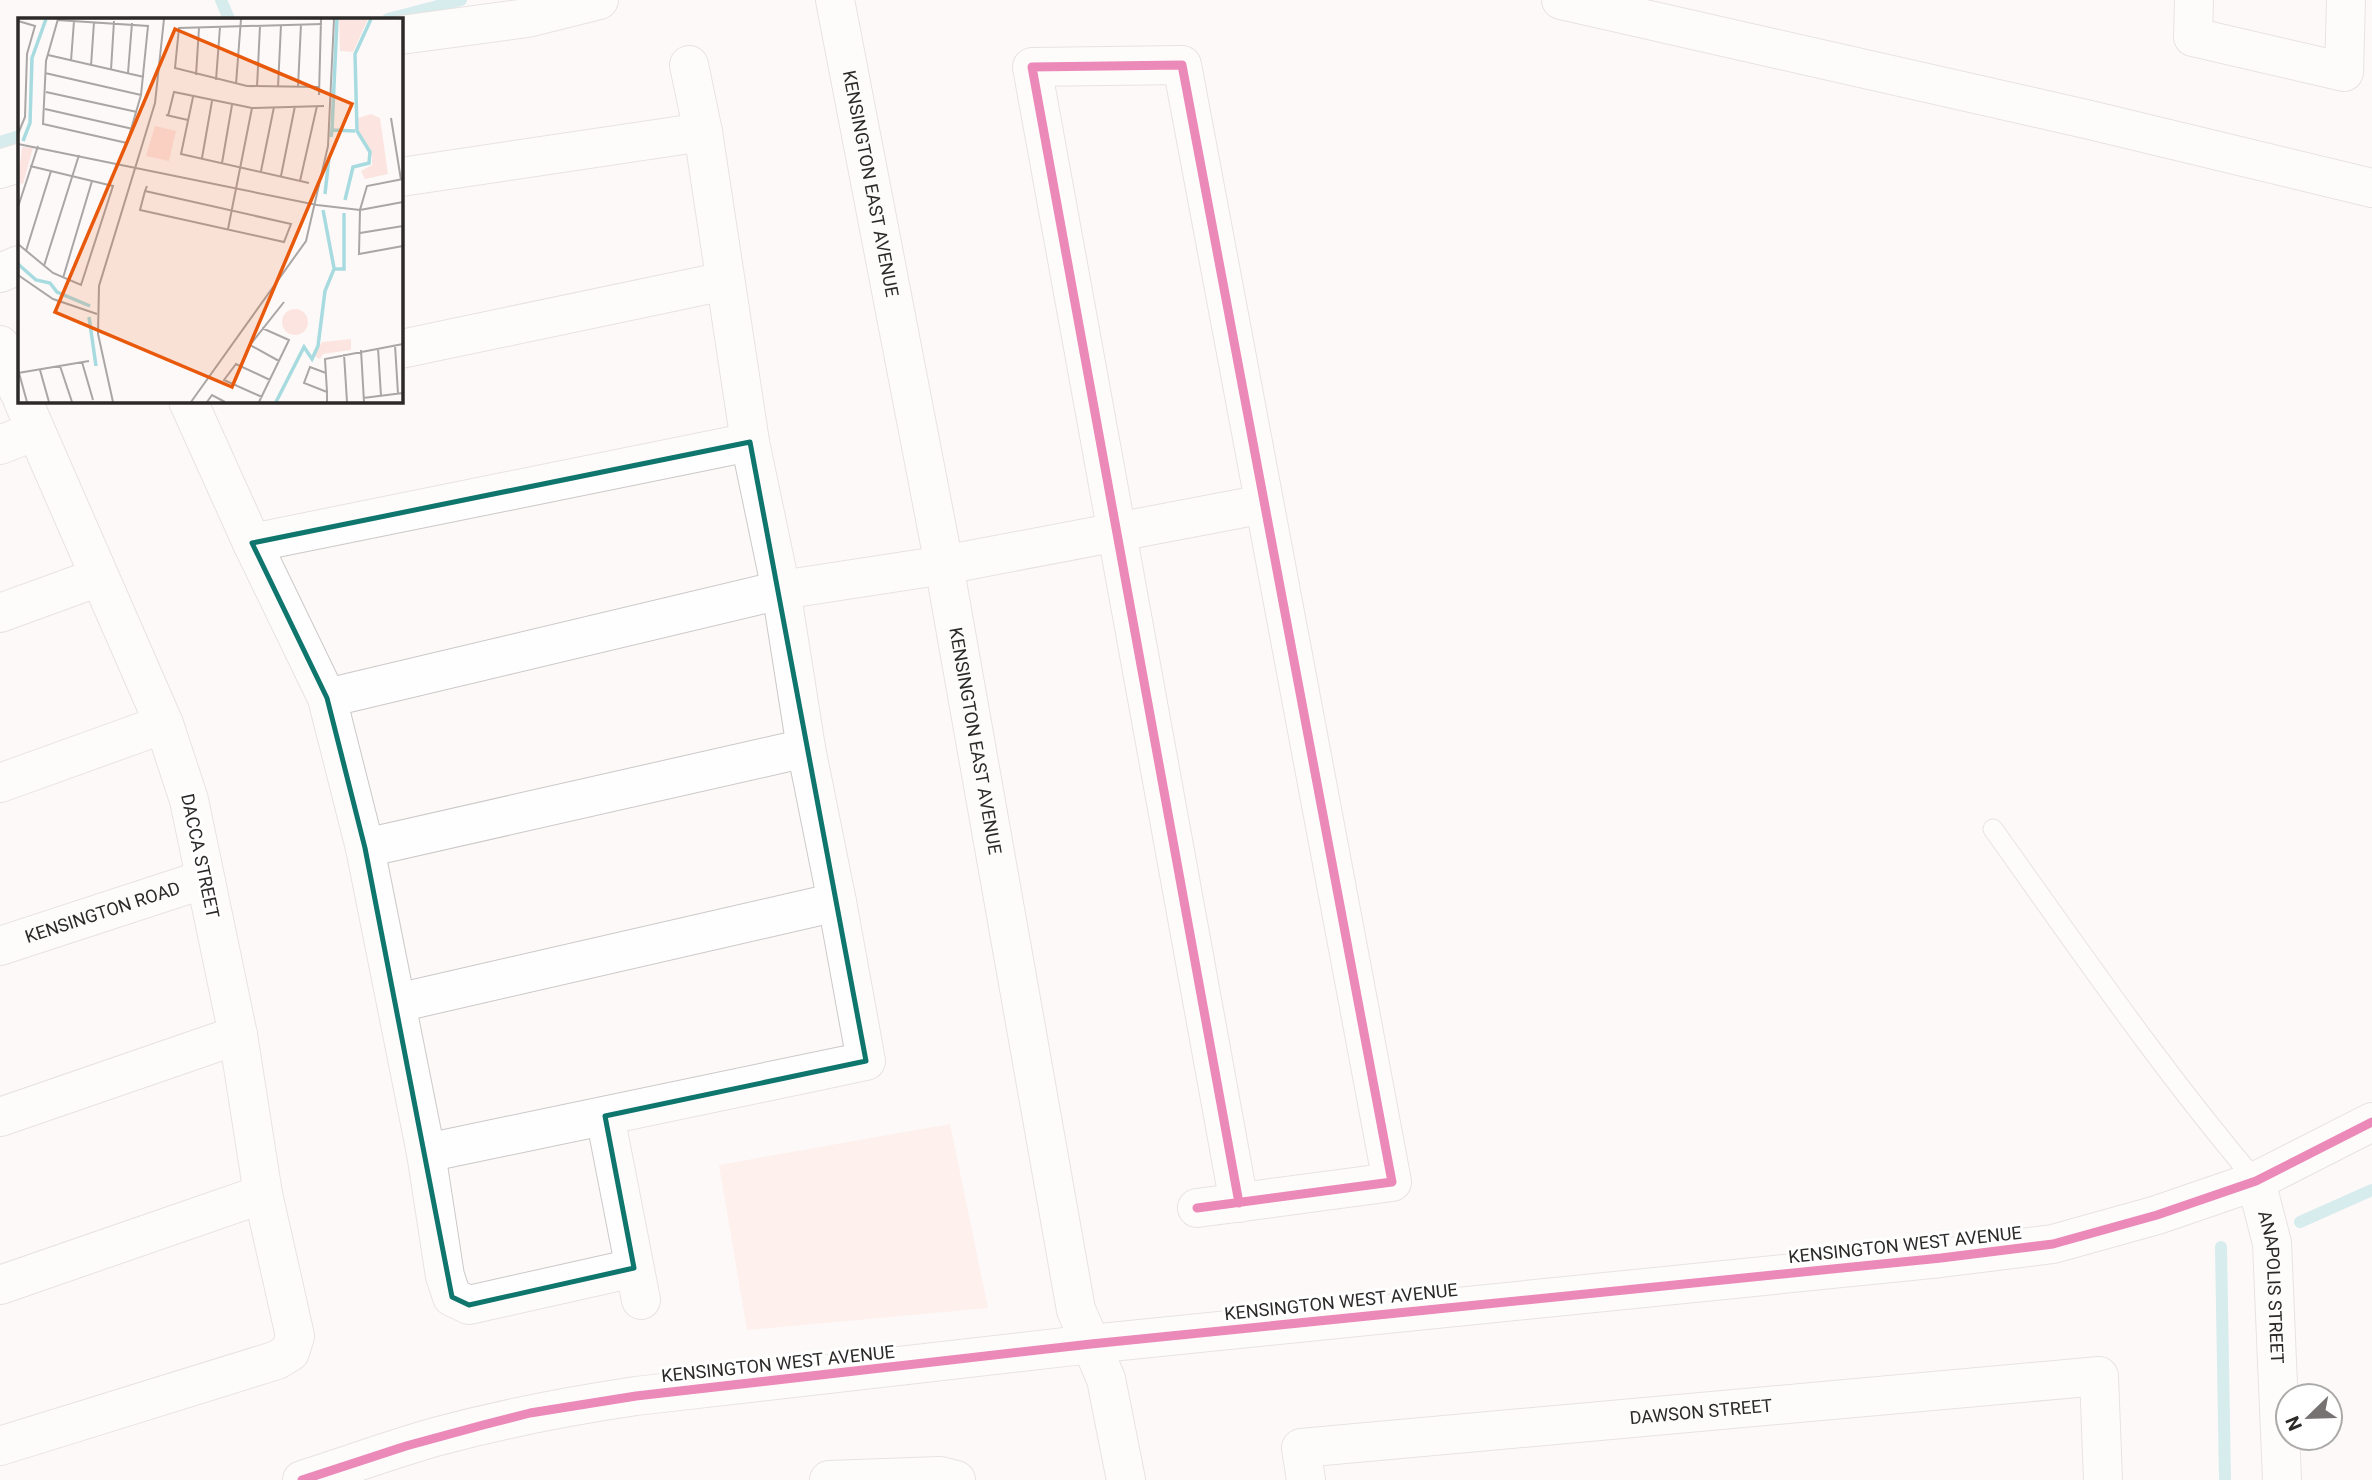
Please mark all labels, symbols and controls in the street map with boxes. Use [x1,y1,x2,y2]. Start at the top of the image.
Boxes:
inset map [18,18,402,402]
street label: KENSINGTON EAST AVENUE [839,68,903,299]
street label: KENSINGTON EAST AVENUE [945,626,1006,856]
street label: DACCA STREET [177,792,224,920]
street label: KENSINGTON ROAD [22,877,183,947]
street label: ANAPOLIS STREET [2254,1208,2288,1365]
street label: KENSINGTON WEST AVENUE [1787,1222,2023,1267]
street label: KENSINGTON WEST AVENUE [1223,1279,1459,1324]
street label: KENSINGTON WEST AVENUE [660,1341,896,1386]
north arrow [2274,1382,2344,1452]
street label: DAWSON STREET [1629,1395,1773,1428]
text: N [2281,1413,2307,1434]

